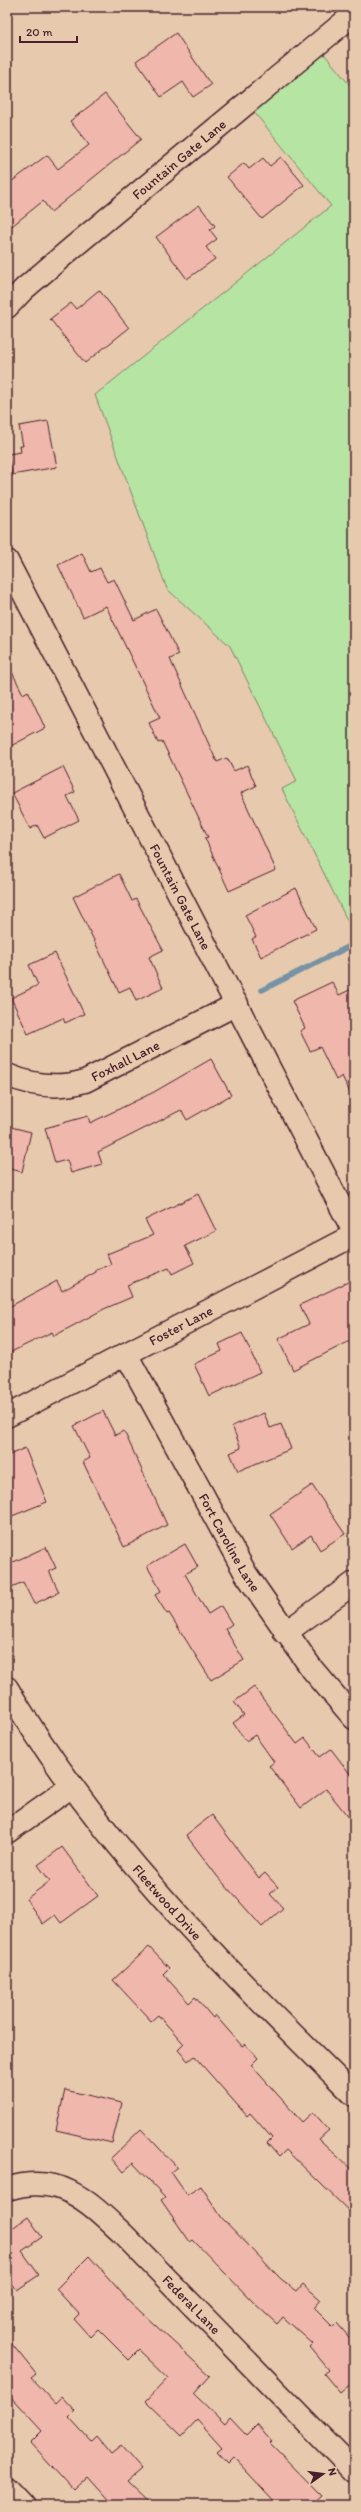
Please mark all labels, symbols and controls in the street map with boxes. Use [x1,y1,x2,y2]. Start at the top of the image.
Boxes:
scale bar [20,18,77,44]
text: 20 m [26,25,53,39]
street label: Fountain Gate Lane [129,115,230,203]
street label: Fountain Gate Lane [146,841,215,953]
street label: Foxhall Lane [88,1036,163,1085]
street label: Foster Lane [146,1302,216,1349]
street label: Fort Caroline Lane [195,1490,264,1595]
street label: Fleetwood Drive [129,1861,206,1944]
street label: Federal Lane [159,2271,225,2338]
north arrow [303,2454,343,2494]
text: N [325,2467,339,2477]

